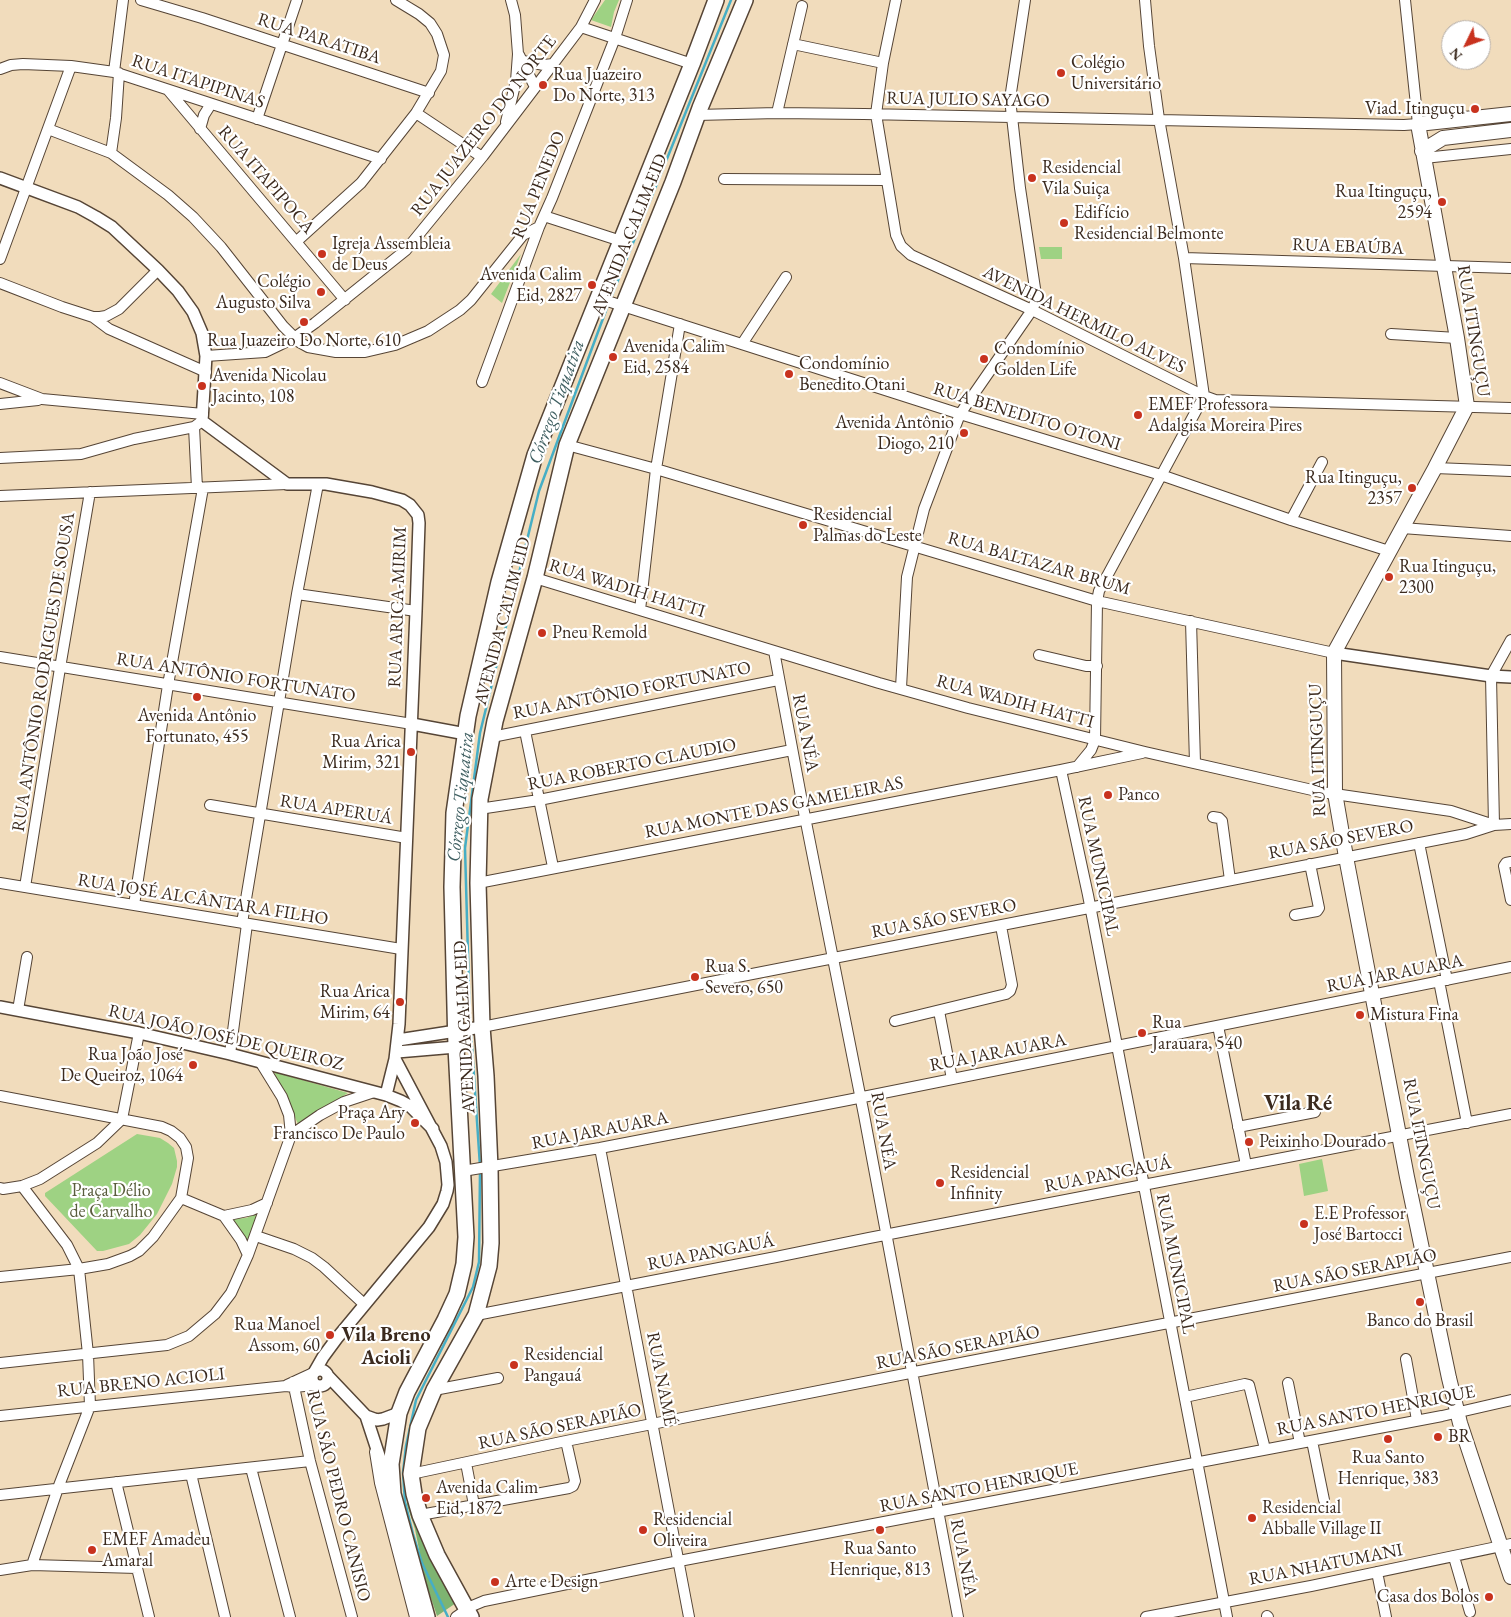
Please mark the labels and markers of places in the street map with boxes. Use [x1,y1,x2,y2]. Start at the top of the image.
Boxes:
place label: Colégio Universitário [1071,52,1161,94]
place label: Rua Juazeiro Do Norte, 313 [553,64,655,106]
marker: Colégio Universitário [1055,67,1067,79]
marker: Rua Juazeiro Do Norte, 313 [537,79,549,91]
place label: Viad. Itinguçu [1365,98,1465,120]
marker: Viad. Itinguçu [1469,103,1481,115]
place label: Residencial Vila Suiça [1042,157,1121,200]
marker: Residencial Vila Suiça [1026,172,1038,184]
place label: Rua Itinguçu, 2594 [1335,181,1432,223]
marker: Rua Itinguçu, 2594 [1436,196,1448,208]
place label: Edifício Residencial Belmonte [1074,202,1224,244]
marker: Edifício Residencial Belmonte [1058,217,1070,229]
place label: Igreja Assembleia de Deus [332,233,451,276]
marker: Igreja Assembleia de Deus [316,248,328,260]
place label: Avenida Calim Eid, 2827 [480,264,582,306]
place label: Colégio Augusto Silva [216,271,311,314]
marker: Avenida Calim Eid, 2827 [586,279,598,291]
marker: Colégio Augusto Silva [315,286,327,298]
marker: Rua Juazeiro Do Norte, 610 [298,316,310,328]
place label: Rua Juazeiro Do Norte, 610 [207,330,401,352]
place label: Avenida Calim Eid, 2584 [623,336,725,378]
place label: Condomínio Golden Life [994,338,1084,380]
marker: Avenida Calim Eid, 2584 [607,351,619,363]
place label: Condomínio Benedito Otani [799,353,905,396]
marker: Condomínio Golden Life [978,353,990,365]
place label: Avenida Nicolau Jacinto, 108 [212,365,327,408]
marker: Condomínio Benedito Otani [783,368,795,380]
marker: Avenida Nicolau Jacinto, 108 [196,380,208,392]
place label: EMEF Professora Adalgisa Moreira Pires [1148,394,1302,436]
marker: EMEF Professora Adalgisa Moreira Pires [1132,409,1144,421]
place label: Avenida Antônio Diogo, 210 [835,412,954,454]
marker: Avenida Antônio Diogo, 210 [958,427,970,439]
place label: Rua Itinguçu, 2357 [1305,467,1402,509]
marker: Rua Itinguçu, 2357 [1406,482,1418,494]
place label: Residencial Palmas do Leste [813,504,922,546]
marker: Residencial Palmas do Leste [797,519,809,531]
place label: Rua Itinguçu, 2300 [1399,556,1496,598]
marker: Rua Itinguçu, 2300 [1383,571,1395,583]
place label: Pneu Remold [552,622,647,644]
marker: Pneu Remold [536,627,548,639]
marker: Avenida Antônio Fortunato, 455 [191,691,203,703]
place label: Avenida Antônio Fortunato, 455 [138,705,256,748]
place label: Rua Arica Mirim, 321 [322,731,401,774]
marker: Rua Arica Mirim, 321 [405,746,417,758]
place label: Panco [1118,784,1160,806]
marker: Panco [1102,789,1114,801]
place label: Rua S. Severo, 650 [705,956,783,999]
marker: Rua S. Severo, 650 [689,971,701,983]
place label: Rua Arica Mirim, 64 [320,981,390,1024]
marker: Rua Arica Mirim, 64 [394,996,406,1008]
place label: Mistura Fina [1370,1004,1459,1026]
marker: Mistura Fina [1354,1009,1366,1021]
place label: Rua Jarauara, 540 [1152,1012,1242,1054]
marker: Rua Jarauara, 540 [1136,1027,1148,1039]
place label: Rua João José De Queiroz, 1064 [60,1044,183,1086]
marker: Rua João José De Queiroz, 1064 [187,1059,199,1071]
place label: Praça Ary Francisco De Paulo [273,1102,405,1144]
marker: Praça Ary Francisco De Paulo [409,1117,421,1129]
place label: Peixinho Dourado [1259,1131,1386,1153]
marker: Peixinho Dourado [1243,1136,1255,1148]
place label: Residencial Infinity [950,1162,1029,1204]
marker: Residencial Infinity [934,1177,946,1189]
place label: E.E Professor José Bartocci [1314,1203,1406,1246]
marker: E.E Professor José Bartocci [1298,1218,1310,1230]
marker: Banco do Brasil [1414,1296,1426,1308]
place label: Banco do Brasil [1367,1310,1473,1332]
place label: Rua Manoel Assom, 60 [234,1314,320,1356]
marker: Rua Manoel Assom, 60 [324,1329,336,1341]
place label: Residencial Pangauá [524,1344,603,1386]
marker: Residencial Pangauá [508,1359,520,1371]
place label: BR [1448,1426,1471,1448]
marker: BR [1432,1431,1444,1443]
marker: Rua Santo Henrique, 383 [1382,1433,1394,1445]
place label: Rua Santo Henrique, 383 [1337,1447,1439,1490]
place label: Avenida Calim Eid, 1872 [436,1477,538,1520]
marker: Avenida Calim Eid, 1872 [420,1492,432,1504]
place label: Residencial Abballe Village II [1262,1497,1382,1540]
place label: Residencial Oliveira [653,1509,732,1552]
marker: Residencial Abballe Village II [1246,1512,1258,1524]
marker: Residencial Oliveira [637,1524,649,1536]
marker: Rua Santo Henrique, 813 [874,1524,886,1536]
place label: EMEF Amadeu Amaral [102,1529,211,1572]
place label: Rua Santo Henrique, 813 [829,1538,931,1580]
marker: EMEF Amadeu Amaral [86,1544,98,1556]
place label: Arte e Design [505,1571,599,1593]
marker: Arte e Design [489,1576,501,1588]
place label: Casa dos Bolos [1377,1586,1479,1608]
marker: Casa dos Bolos [1483,1591,1495,1603]

